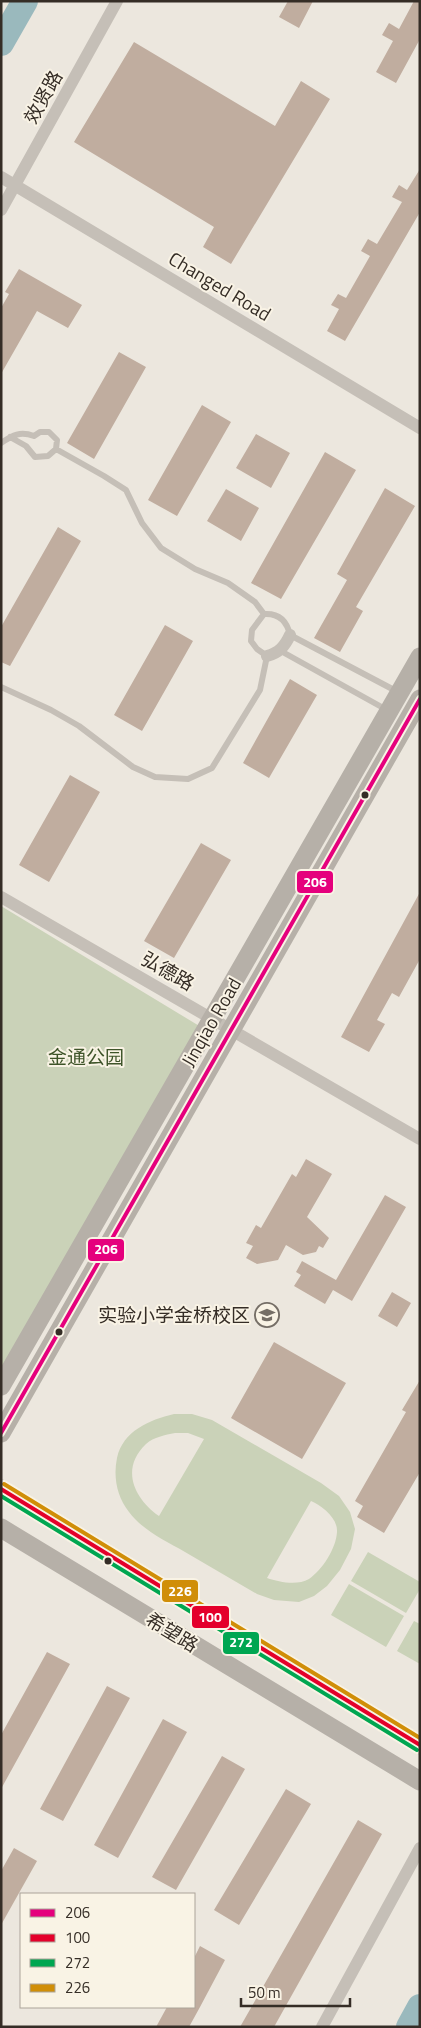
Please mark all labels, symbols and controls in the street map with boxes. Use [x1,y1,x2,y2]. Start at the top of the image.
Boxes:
street label: 效贤路 [16,65,69,129]
street label: Changed Road [164,244,277,328]
unlabelled marker [360,790,370,800]
line badge: 206 [296,870,334,894]
text: 206 [303,871,327,892]
street label: 弘德路 [136,944,200,997]
street label: Jinqiao Road [173,972,248,1072]
park label: 金通公园 [48,1042,124,1071]
line badge: 206 [87,1238,125,1262]
text: 206 [94,1238,118,1259]
place label: 实验小学金桥校区 [98,1300,250,1329]
school or university icon: 实验小学金桥校区 [254,1302,280,1328]
unlabelled marker [54,1327,64,1337]
unlabelled marker [103,1556,113,1566]
line badge: 226 [161,1579,199,1603]
text: 226 [168,1580,192,1601]
street label: 希望路 [140,1604,204,1659]
line badge: 100 [191,1605,230,1629]
text: 100 [198,1606,222,1627]
line badge: 272 [222,1631,260,1655]
text: 272 [229,1631,253,1652]
legend [20,1893,195,2008]
text: 206 [65,1901,90,1924]
text: 100 [65,1926,90,1949]
text: 272 [65,1951,90,1974]
text: 226 [65,1976,90,1999]
scale bar [241,1976,350,2008]
text: 50 m [248,1981,281,2004]

